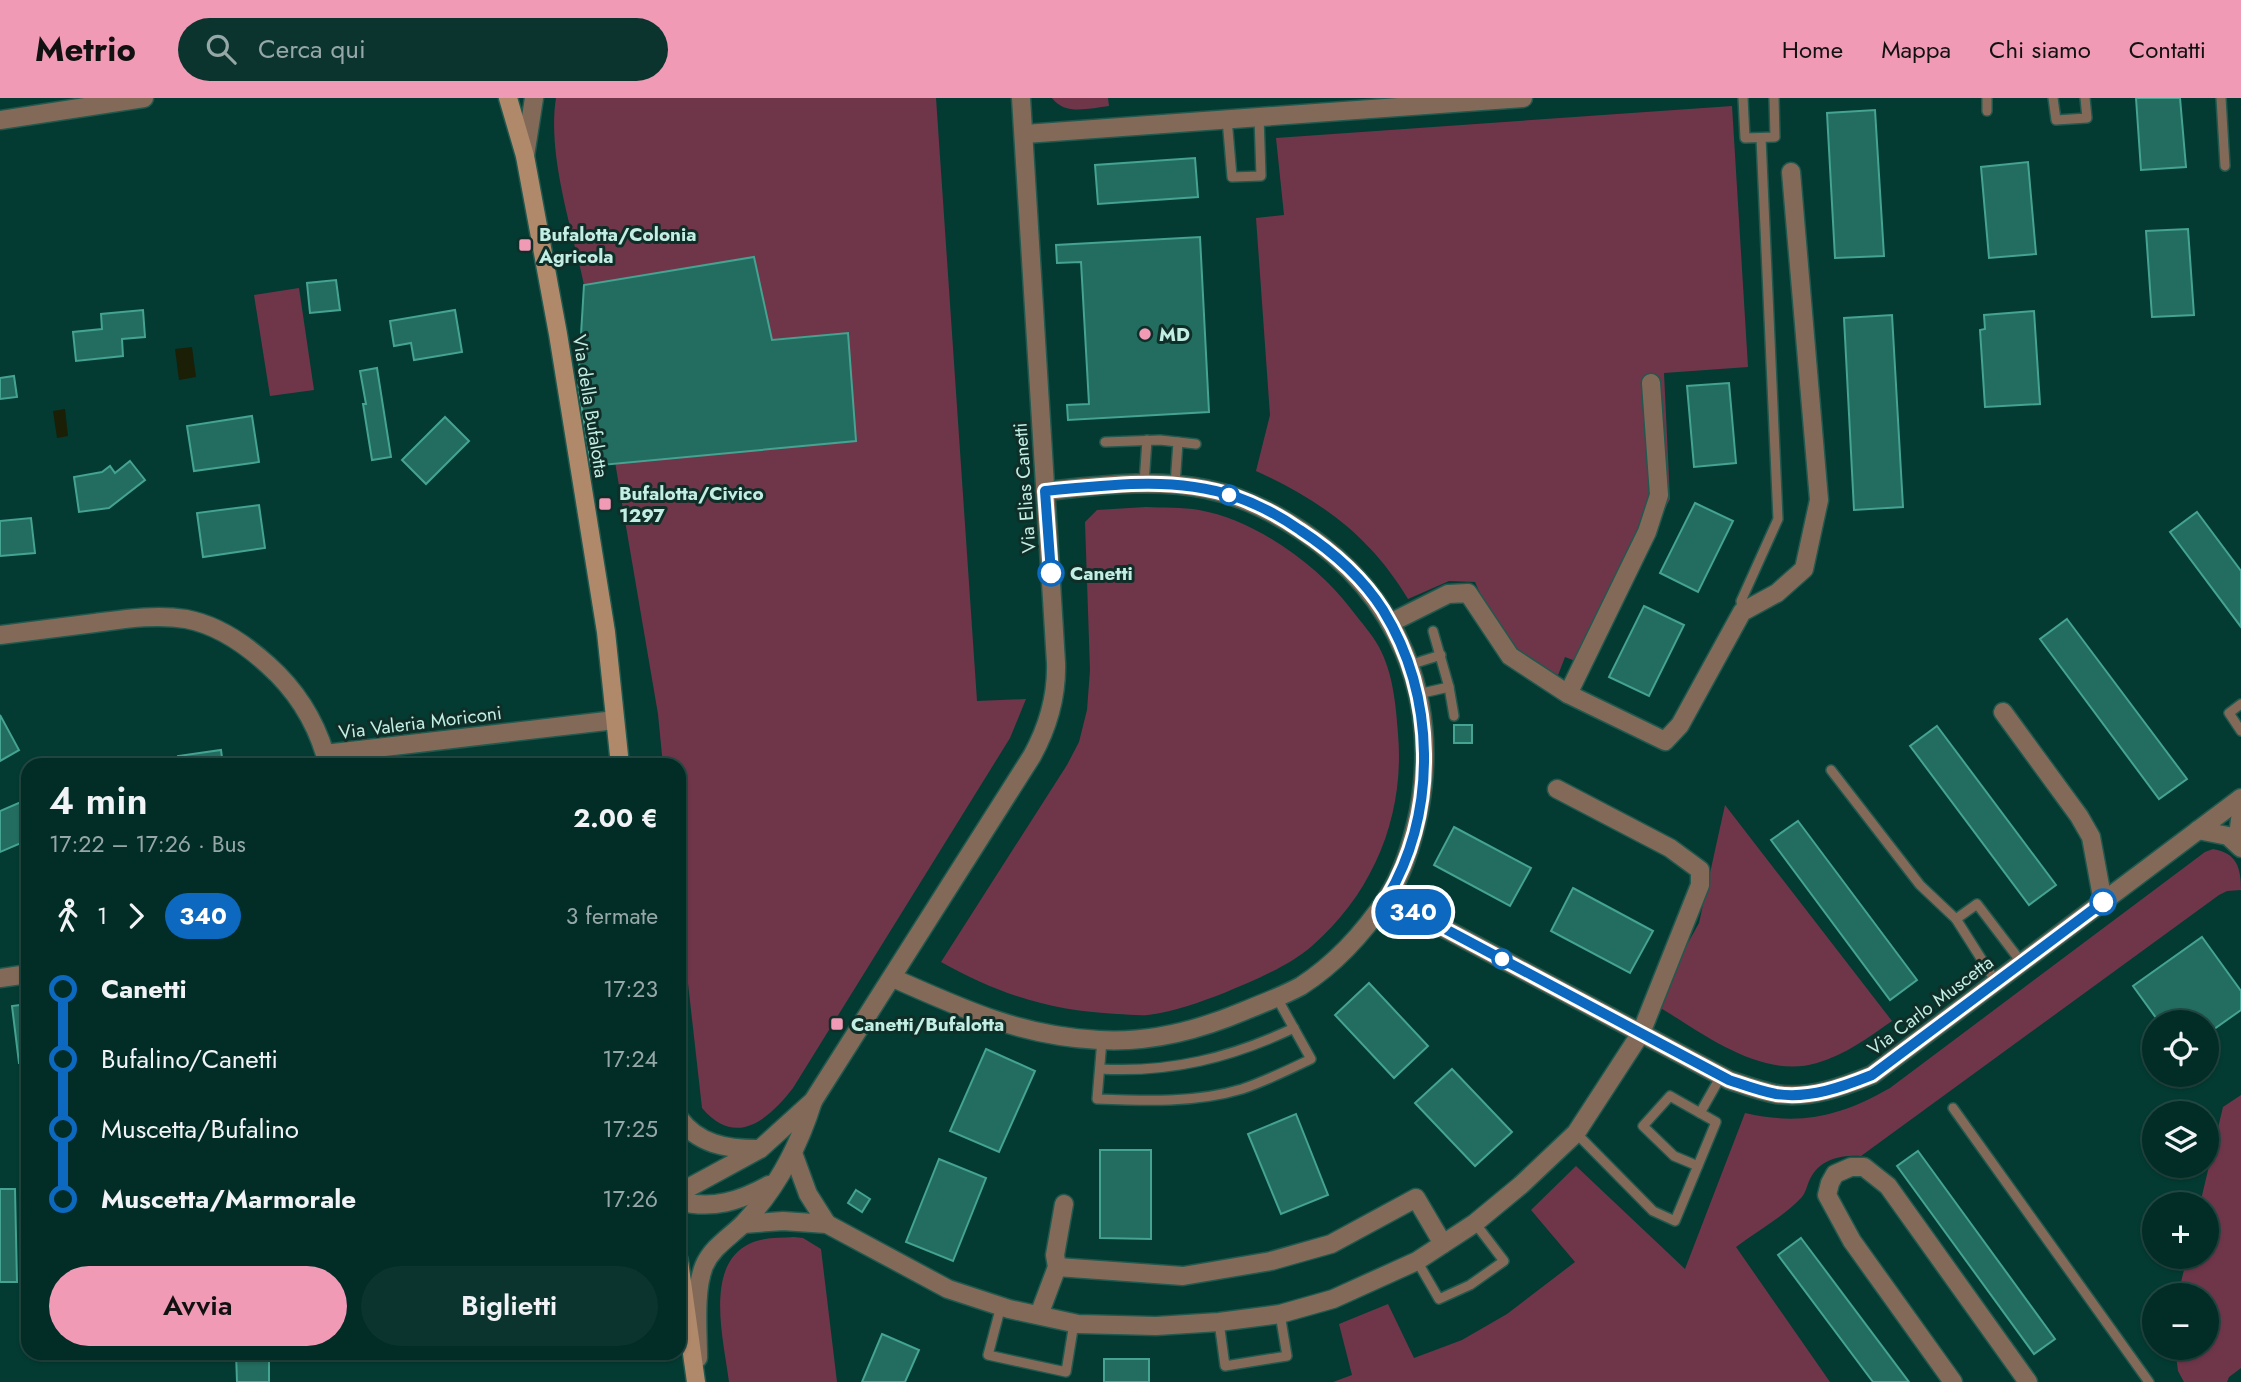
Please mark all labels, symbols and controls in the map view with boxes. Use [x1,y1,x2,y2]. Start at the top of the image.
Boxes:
search box [178,18,668,81]
text: Metrio [35,26,136,73]
icon: search [202,30,240,68]
text: Cerca qui [258,30,366,68]
text: Home [1782,32,1843,67]
text: Mappa [1881,32,1951,67]
text: Chi siamo [1989,32,2091,67]
text: Contatti [2129,32,2206,67]
place label: Bufalotta/Colonia Agricola [538,221,697,270]
marker: Bufalotta/Colonia Agricola [517,237,533,253]
place label: MD [1159,321,1190,348]
marker: MD [1137,326,1153,342]
street label: Via della Bufalotta [566,333,615,480]
street label: Via Elias Canetti [1006,422,1043,554]
place label: Bufalotta/Civico 1297 [619,480,764,529]
unlabelled marker [1219,485,1239,505]
marker: Bufalotta/Civico 1297 [597,496,613,512]
marker: Canetti [1038,560,1064,586]
place label: Canetti [1070,560,1133,587]
street label: Via Valeria Moriconi [337,699,503,746]
text: 4 min [49,773,148,828]
text: 2.00 € [573,799,658,837]
text: 17:22 – 17:26 · Bus [49,827,246,861]
line badge: 340 [1373,889,1453,935]
unlabelled marker [2090,889,2116,915]
text: 340 [1389,894,1437,929]
icon: walk [49,897,87,935]
icon: forward [117,897,155,935]
text: 340 [179,898,227,933]
text: 1 [97,899,107,933]
text: 3 fermate [566,899,658,933]
unlabelled marker [1492,949,1512,969]
street label: Via Carlo Muscetta [1862,949,1999,1062]
text: Canetti [101,970,187,1008]
text: 17:23 [603,972,658,1006]
map controls [2142,1010,2219,1360]
button: locate [2142,1010,2219,1087]
place label: Canetti/Bufalotta [851,1011,1004,1038]
marker: Canetti/Bufalotta [829,1016,845,1032]
text: Bufalino/Canetti [101,1040,278,1078]
text: 17:24 [602,1042,658,1076]
button: layers [2142,1101,2219,1178]
text: Muscetta/Bufalino [101,1110,299,1148]
text: 17:25 [603,1112,658,1146]
text: Muscetta/Marmorale [101,1180,356,1218]
text: 17:26 [602,1182,658,1216]
button: + [2142,1192,2219,1269]
button: Avvia [49,1266,347,1346]
button: Biglietti [361,1266,658,1346]
button: − [2142,1283,2219,1360]

